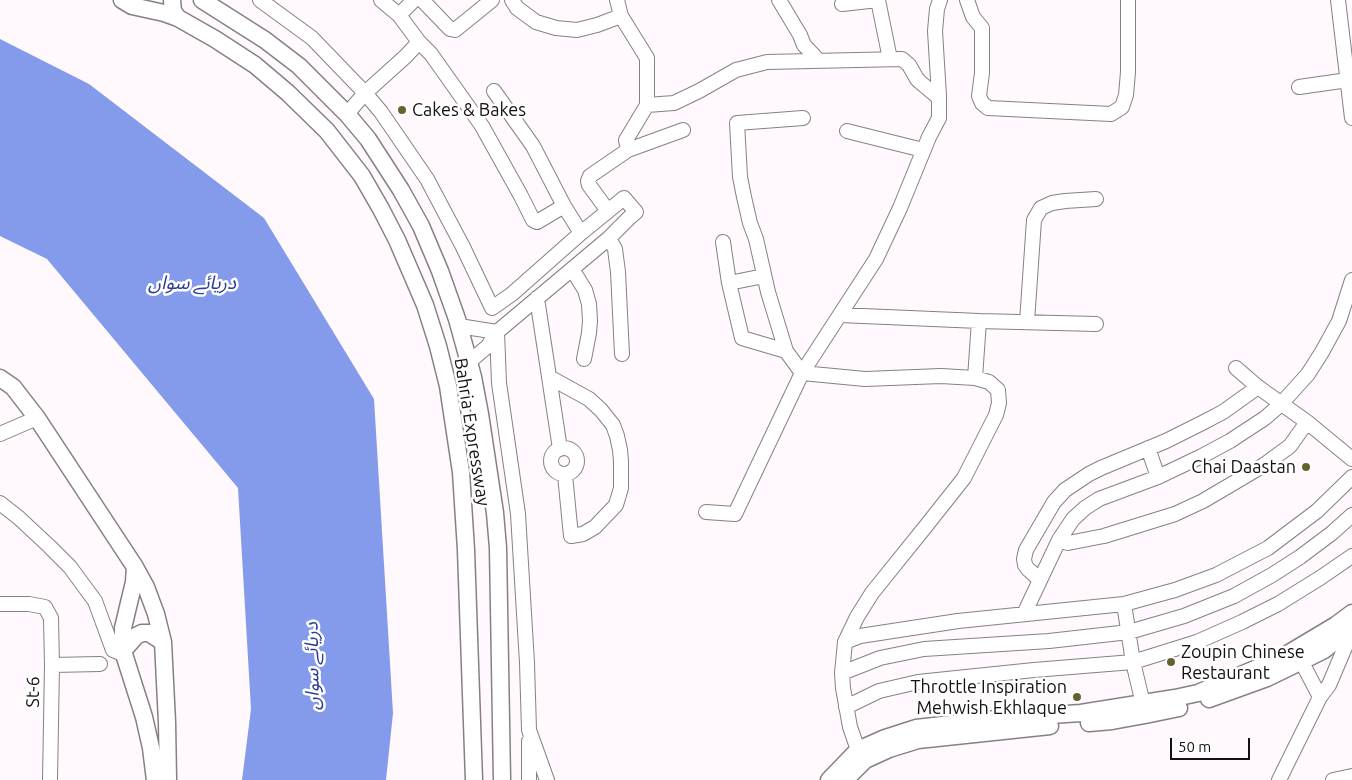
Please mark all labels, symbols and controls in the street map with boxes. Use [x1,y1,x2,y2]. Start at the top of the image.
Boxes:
place label: Cakes & Bakes [412,99,526,121]
marker: Cakes & Bakes [396,104,408,116]
water label: دریائے سواں [148,272,236,294]
street label: Bahria Expressway [450,356,494,508]
place label: Chai Daastan [1191,456,1296,478]
marker: Chai Daastan [1300,461,1312,473]
water label: دریائے سواں [300,622,324,710]
place label: Zoupin Chinese Restaurant [1181,641,1305,684]
marker: Zoupin Chinese Restaurant [1165,656,1177,668]
street label: St-6 [22,676,44,708]
place label: Throttle Inspiration Mehwish Ekhlaque [911,676,1067,719]
marker: Throttle Inspiration Mehwish Ekhlaque [1071,691,1083,703]
scale bar [1172,728,1252,760]
text: 50 m [1178,738,1211,755]

